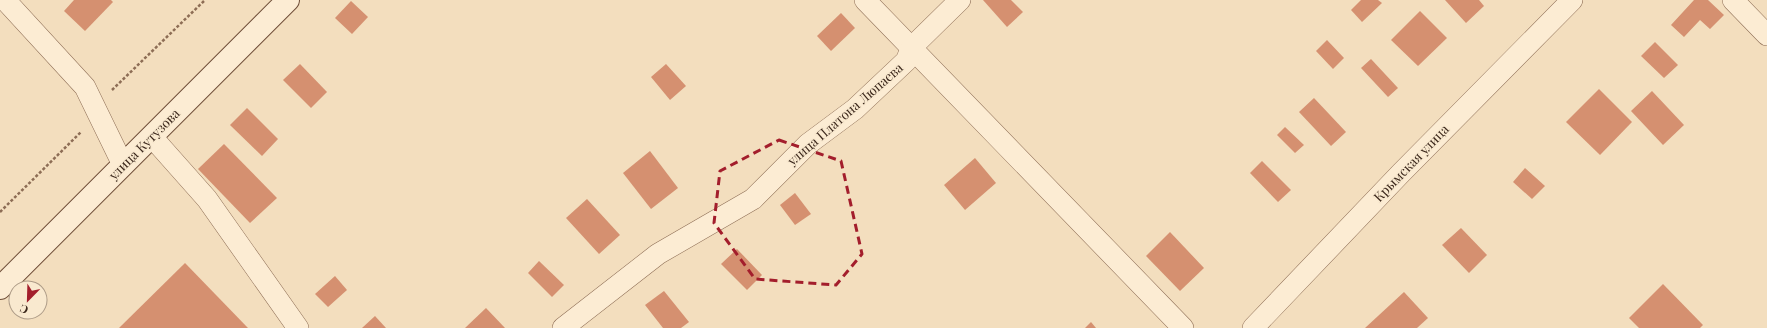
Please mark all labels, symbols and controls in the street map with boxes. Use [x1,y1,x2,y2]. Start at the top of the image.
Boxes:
street label: улица Платона Люпаева [783,58,906,169]
street label: улица Кутузова [104,104,183,184]
street label: Крымская улица [1369,120,1452,205]
north arrow [8,280,48,320]
text: С [17,301,30,318]

